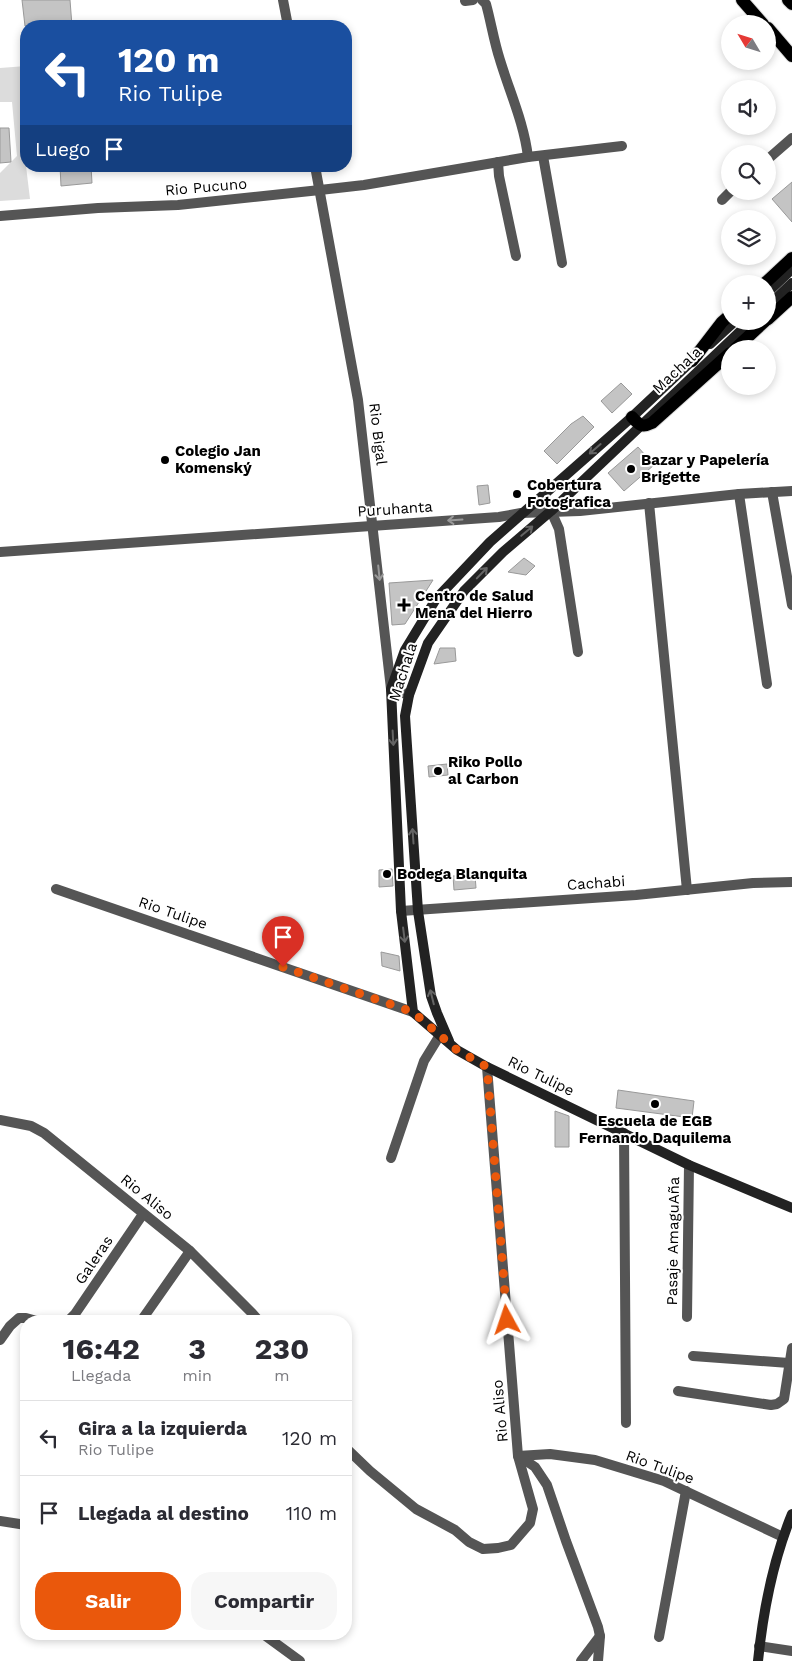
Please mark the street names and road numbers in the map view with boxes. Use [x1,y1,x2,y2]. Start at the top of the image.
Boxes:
street label: Rio Pucuno [164,174,248,200]
street label: Machala [649,342,706,397]
street label: Rio Bigal [365,402,391,467]
street label: Puruhanta [357,497,434,521]
street label: Machala [385,640,421,704]
street label: Cachabi [566,872,626,894]
street label: Rio Tulipe [136,893,210,933]
street label: Rio Tulipe [505,1052,577,1100]
street label: Rio Aliso [117,1170,177,1224]
street label: Pasaje AmaguAña [663,1176,683,1306]
street label: Galeras [71,1232,117,1288]
street label: Rio Aliso [488,1379,512,1443]
street label: Rio Tulipe [623,1446,697,1488]

